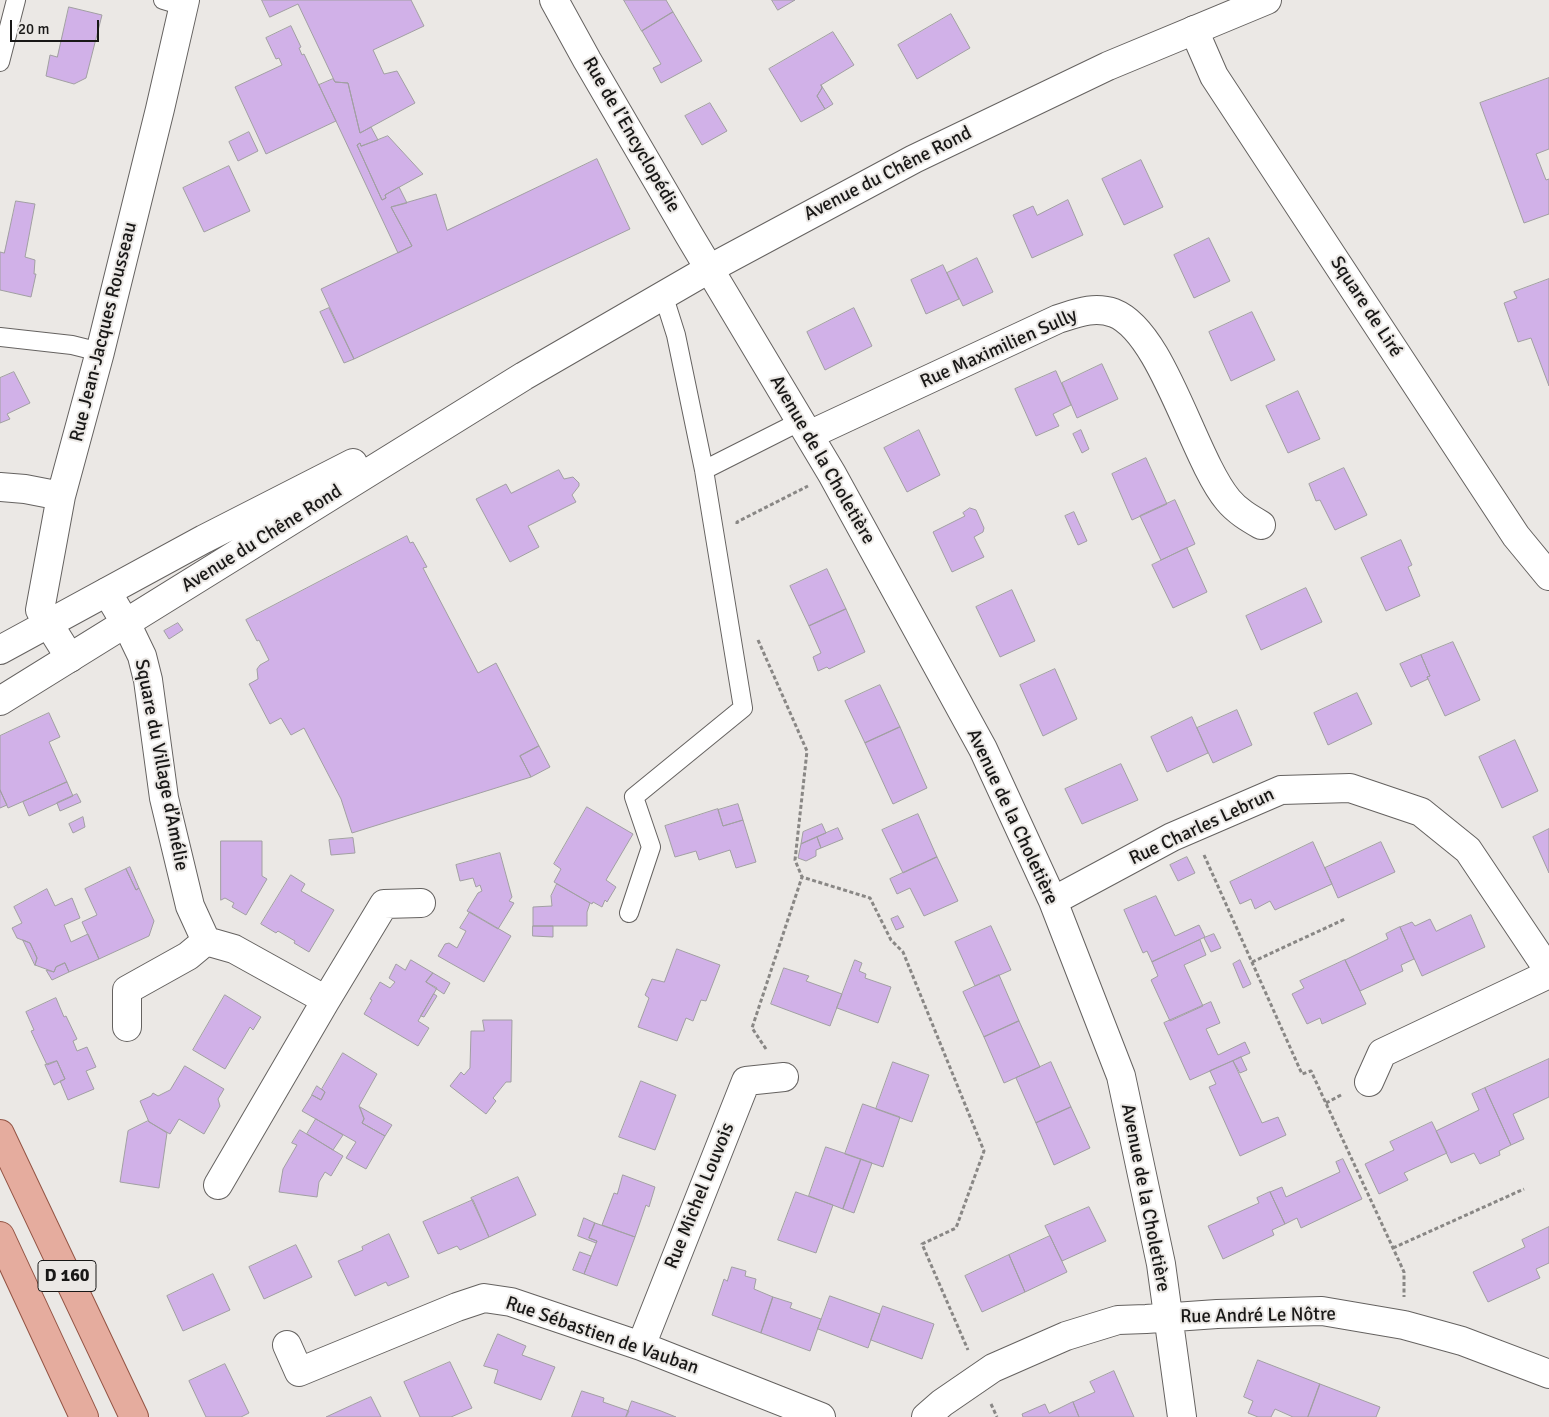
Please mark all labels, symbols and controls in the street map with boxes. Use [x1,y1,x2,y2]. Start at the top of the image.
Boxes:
scale bar [12,10,101,42]
text: 20 m [18,20,49,38]
street label: Rue de l’Encyclopédie [577,53,685,217]
street label: Avenue du Chêne Rond [800,122,976,226]
street label: Rue Jean-Jacques Rousseau [66,220,142,444]
street label: Square de Liré [1325,252,1407,362]
street label: Rue Maximilien Sully [917,304,1081,394]
street label: Avenue de la Choletière [764,372,880,548]
street label: Avenue du Chêne Rond [177,480,347,598]
street label: Square du Village d’Amélie [129,657,193,873]
street label: Avenue de la Choletière [961,726,1063,908]
street label: Rue Charles Lebrun [1126,783,1278,871]
street label: Avenue de la Choletière [1116,1102,1174,1294]
street label: Rue Michel Louvois [660,1120,740,1272]
road number: D 160 [38,1260,96,1292]
street label: Rue Sébastien de Vauban [502,1292,702,1380]
street label: Rue André Le Nôtre [1180,1303,1336,1329]

